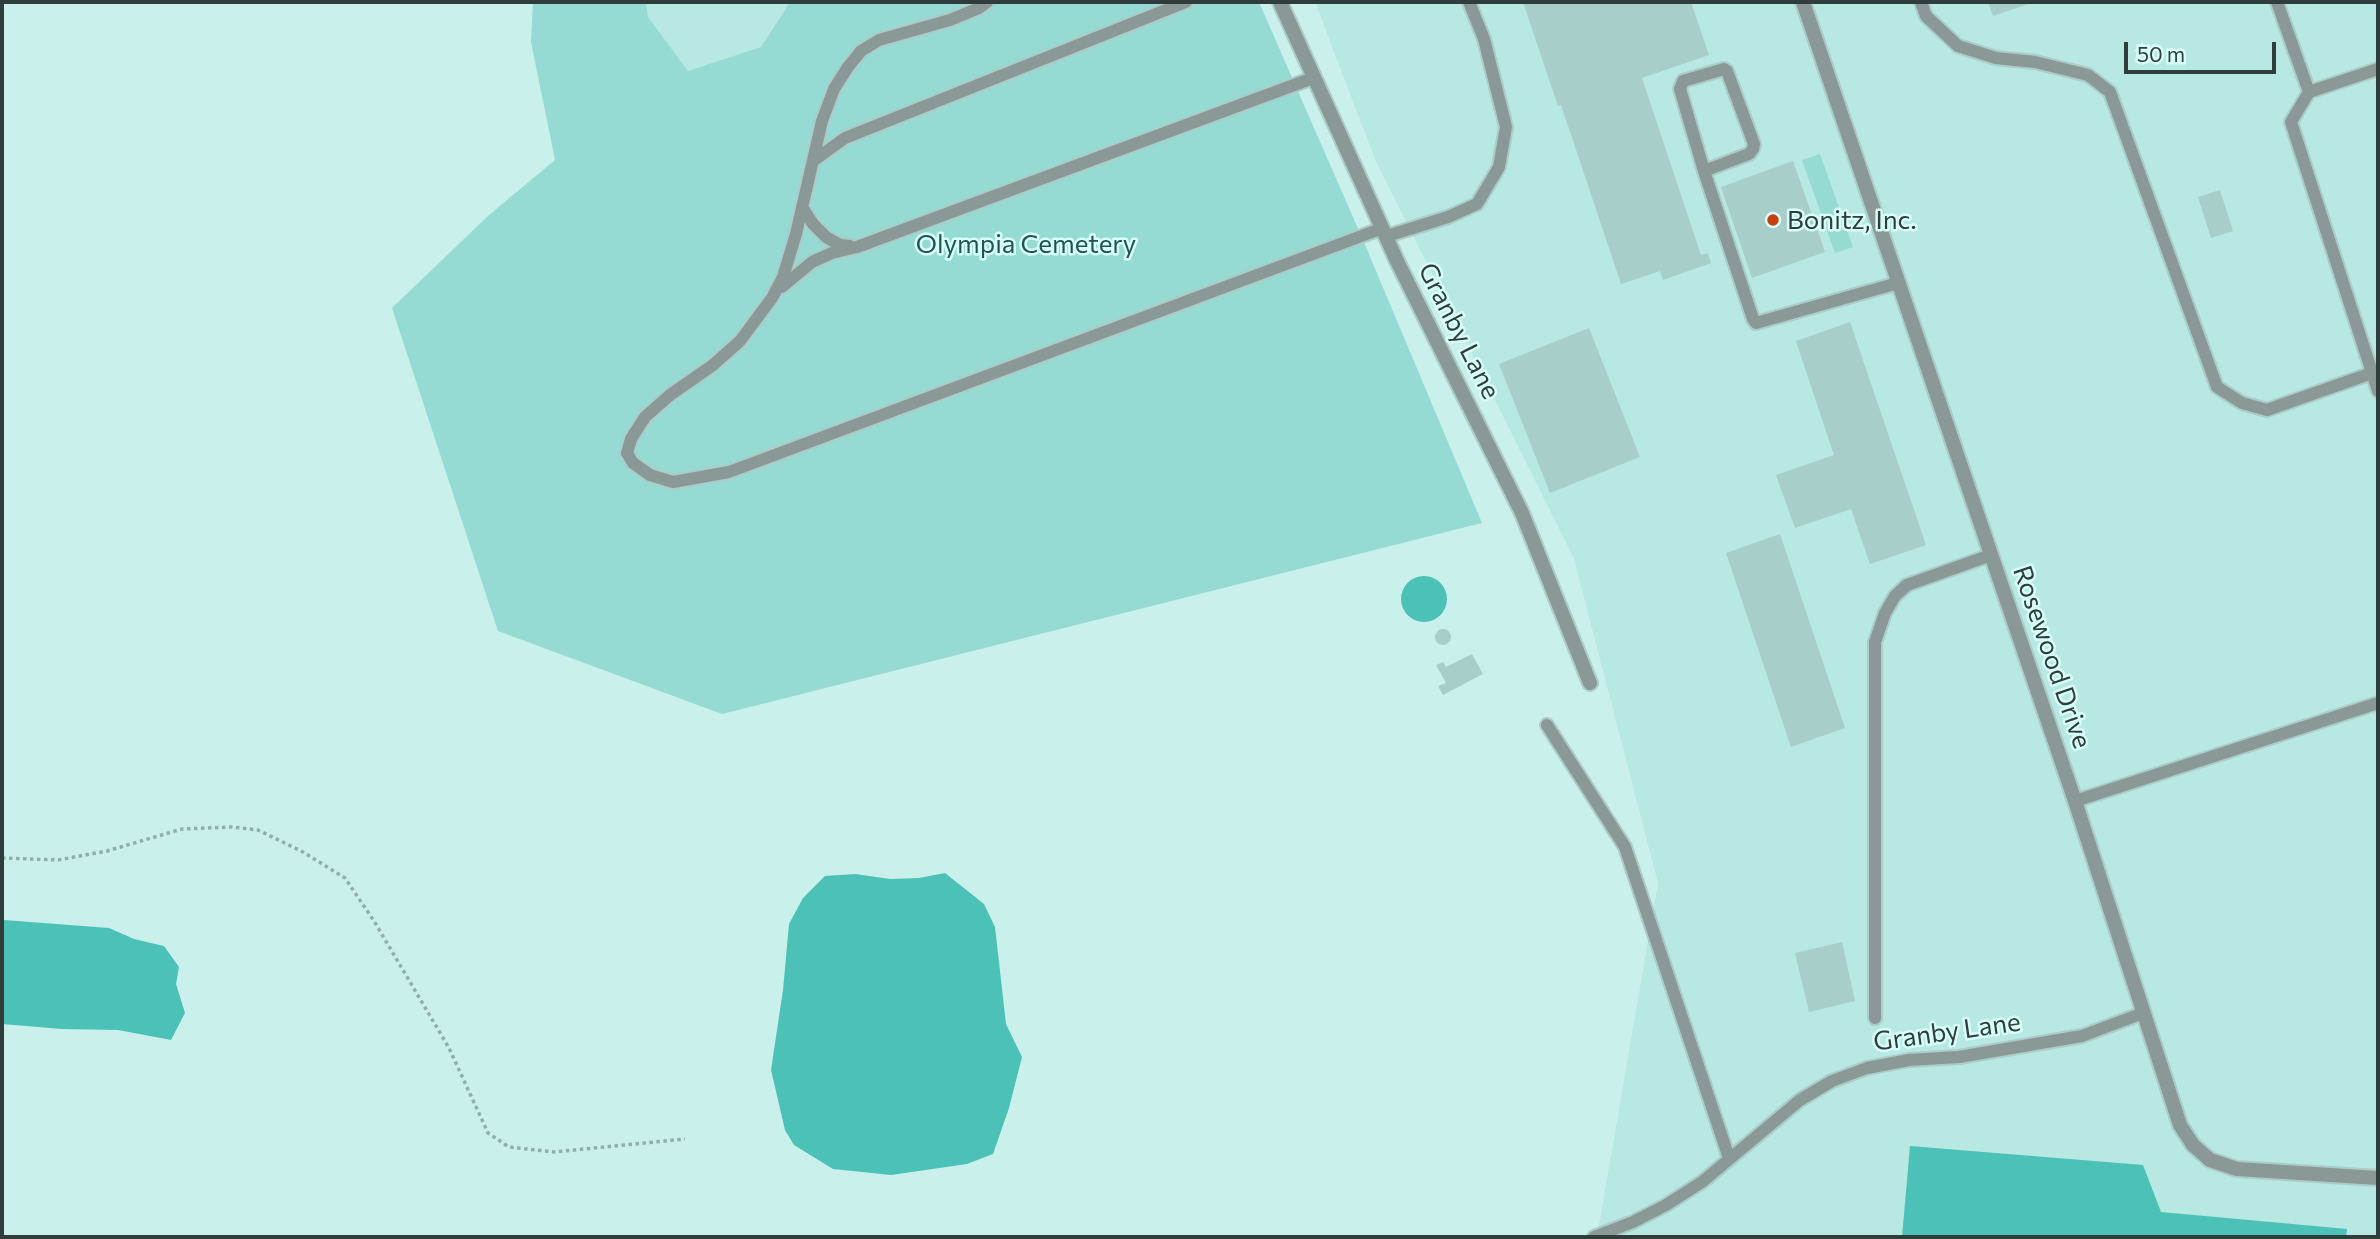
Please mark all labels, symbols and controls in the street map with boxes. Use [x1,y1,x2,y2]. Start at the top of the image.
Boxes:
scale bar [2128,28,2280,72]
text: 50 m [2137,41,2185,66]
place label: Bonitz, Inc. [1787,204,1917,236]
marker: Bonitz, Inc. [1765,212,1781,228]
park label: Olympia Cemetery [916,228,1136,260]
street label: Granby Lane [1411,258,1507,404]
street label: Rosewood Drive [2006,561,2098,753]
street label: Granby Lane [1871,1006,2023,1058]

